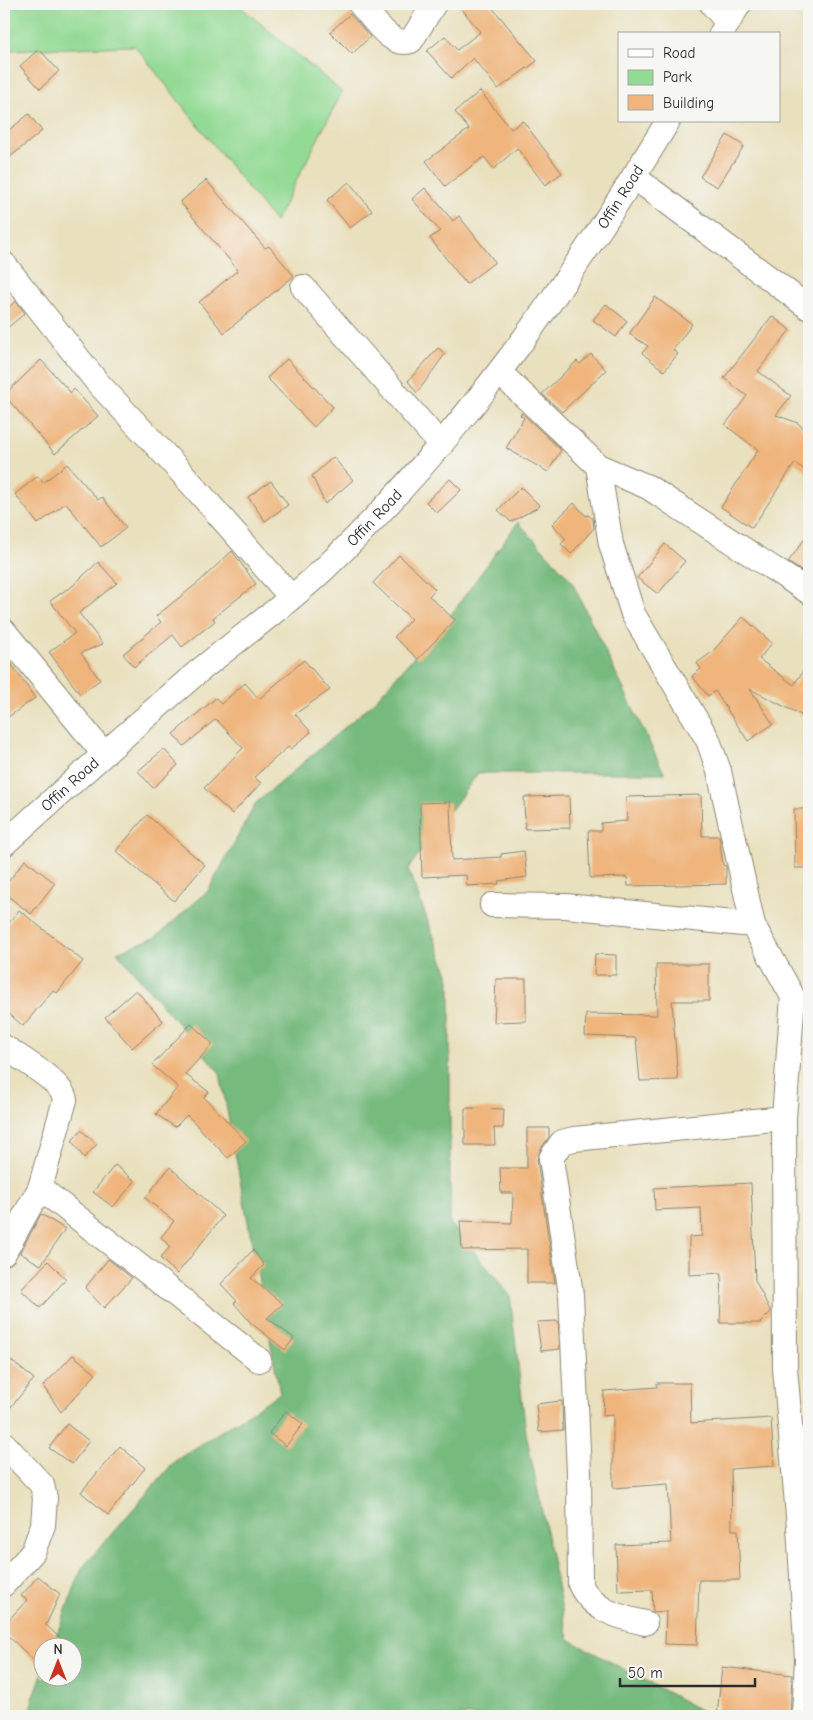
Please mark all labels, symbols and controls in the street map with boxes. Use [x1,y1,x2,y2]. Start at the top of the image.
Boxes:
legend [618,32,780,122]
text: Road [663,44,695,62]
text: Park [663,68,692,86]
text: Building [663,94,714,112]
street label: Offin Road [594,162,648,232]
street label: Offin Road [343,486,406,550]
street label: Offin Road [37,754,103,815]
north arrow [32,1638,82,1688]
text: N [53,1641,63,1658]
scale bar [620,1655,756,1687]
text: 50 m [628,1664,663,1682]

